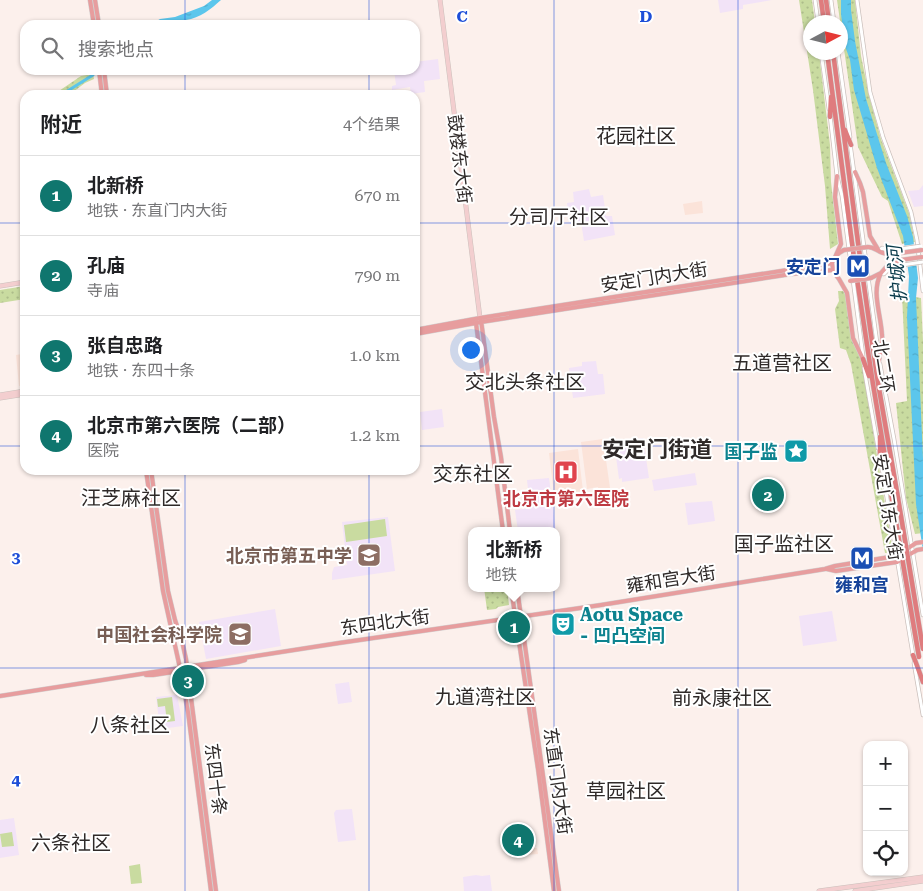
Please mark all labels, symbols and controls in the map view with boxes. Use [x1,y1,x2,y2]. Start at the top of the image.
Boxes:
text: C [456,7,468,26]
text: D [640,7,653,26]
north arrow [803,15,848,60]
search box [20,20,420,75]
icon: search [38,34,66,62]
text: 搜索地点 [78,38,154,61]
text: 附近 [40,113,82,137]
street label: 鼓楼东大街 [444,113,476,205]
text: 4个结果 [343,115,400,134]
district label: 花园社区 [596,124,676,148]
text: 北新桥 [87,174,144,197]
text: 1 [52,186,60,205]
text: 670 m [354,186,400,205]
text: 地铁 · 东直门内大街 [87,201,227,220]
district label: 分司厅社区 [509,205,609,229]
water label: 护城河 [882,240,911,304]
metro station icon: 安定门 [845,253,871,279]
text: 孔庙 [87,254,125,277]
place label: 安定门 [786,256,840,277]
street label: 安定门内大街 [599,258,709,296]
text: 2 [52,266,60,285]
text: 790 m [354,266,400,285]
text: 寺庙 [87,281,119,300]
text: 张自忠路 [87,334,163,357]
your location [458,337,484,363]
street label: 北二环 [869,338,899,394]
text: 3 [52,346,60,365]
text: 1.0 km [349,346,400,365]
district label: 五道营社区 [732,351,832,375]
text: 地铁 · 东四十条 [87,361,195,380]
district label: 交北头条社区 [465,370,585,394]
text: 北京市第六医院（二部） [87,414,296,437]
text: 4 [52,426,60,445]
text: 1.2 km [349,426,400,445]
district label: 安定门街道 [602,437,712,462]
place icon: 国子监 [783,438,809,464]
text: 医院 [87,441,119,460]
place label: 国子监 [724,441,778,462]
street label: 安定门东大街 [869,452,907,562]
hospital icon: 北京市第六医院 [553,459,579,485]
district label: 交东社区 [433,462,513,486]
pin: 2 [752,476,784,514]
district label: 汪芝麻社区 [81,486,181,510]
place label: 北京市第六医院 [503,488,629,509]
popup [468,527,560,592]
district label: 国子监社区 [734,532,834,556]
text: 北新桥 [485,538,543,561]
school or university icon: 北京市第五中学 [356,542,382,568]
place label: 北京市第五中学 [226,545,352,566]
metro station icon: 雍和宫 [849,545,875,571]
text: 3 [12,548,21,567]
street label: 雍和宫大街 [625,562,717,596]
text: 地铁 [485,565,518,584]
place label: 雍和宫 [835,574,889,595]
place label: Aotu Space - 凹凸空间 [580,604,683,646]
street label: 东四北大街 [339,605,431,639]
pin: 1 [498,608,530,646]
theatre icon: Aotu Space - 凹凸空间 [550,611,576,637]
school or university icon: 中国社会科学院 [227,621,253,647]
place label: 中国社会科学院 [96,624,222,645]
pin: 3 [172,662,204,700]
district label: 九道湾社区 [435,685,535,709]
district label: 前永康社区 [672,686,772,710]
district label: 八条社区 [90,713,170,737]
street label: 东直门内大街 [540,726,576,836]
map controls [863,741,908,876]
button: + [863,741,908,786]
street label: 东四十条 [201,742,231,816]
text: 4 [12,770,21,789]
district label: 草园社区 [586,779,666,803]
button: − [863,786,908,831]
pin: 4 [502,821,534,859]
district label: 六条社区 [31,831,111,855]
button: locate [863,831,908,876]

